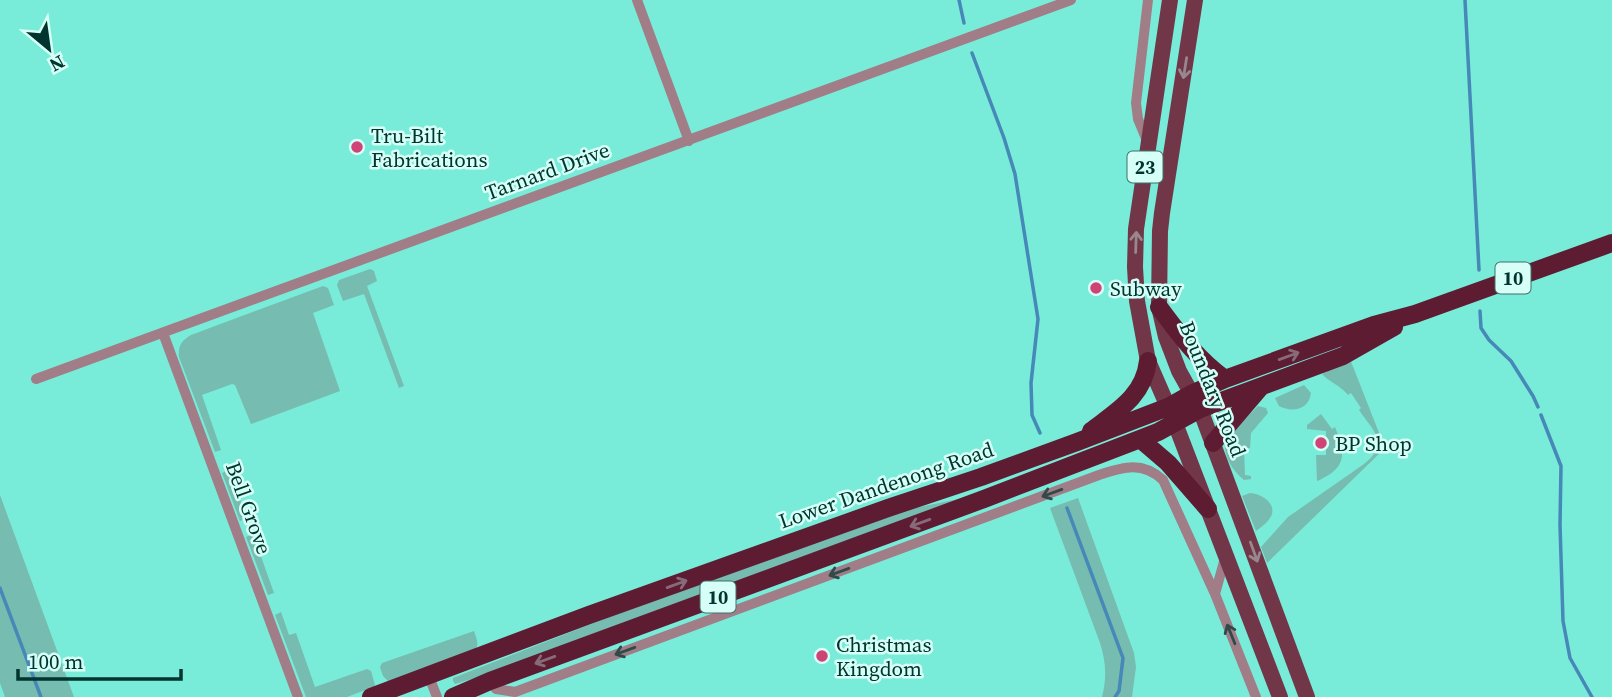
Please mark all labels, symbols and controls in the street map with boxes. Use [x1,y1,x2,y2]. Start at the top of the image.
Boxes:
north arrow [14,14,84,84]
text: N [45,49,70,79]
one-way arrow [1178,56,1191,78]
place label: Tru-Bilt Fabrications [371,121,488,174]
street label: Tarnard Drive [481,135,613,207]
marker: Tru-Bilt Fabrications [349,139,365,155]
road number: 23 [1128,152,1162,182]
one-way arrow [1129,231,1143,254]
road number: 10 [1496,262,1530,294]
place label: Subway [1110,274,1182,303]
marker: Subway [1088,280,1104,296]
street label: Boundary Road [1173,317,1253,461]
one-way arrow [1278,349,1300,361]
place label: BP Shop [1335,429,1412,458]
street label: Lower Dandenong Road [775,435,997,535]
marker: BP Shop [1313,435,1329,451]
street label: Bell Grove [219,458,279,558]
one-way arrow [1041,488,1063,500]
one-way arrow [910,518,932,530]
one-way arrow [1249,541,1261,563]
one-way arrow [828,567,850,579]
one-way arrow [665,576,687,589]
road number: 10 [700,582,736,612]
one-way arrow [1223,623,1236,645]
place label: Christmas Kingdom [836,630,932,683]
scale bar [18,638,180,682]
one-way arrow [615,646,637,659]
text: 100 m [28,647,83,676]
marker: Christmas Kingdom [814,648,830,664]
one-way arrow [535,655,557,668]

